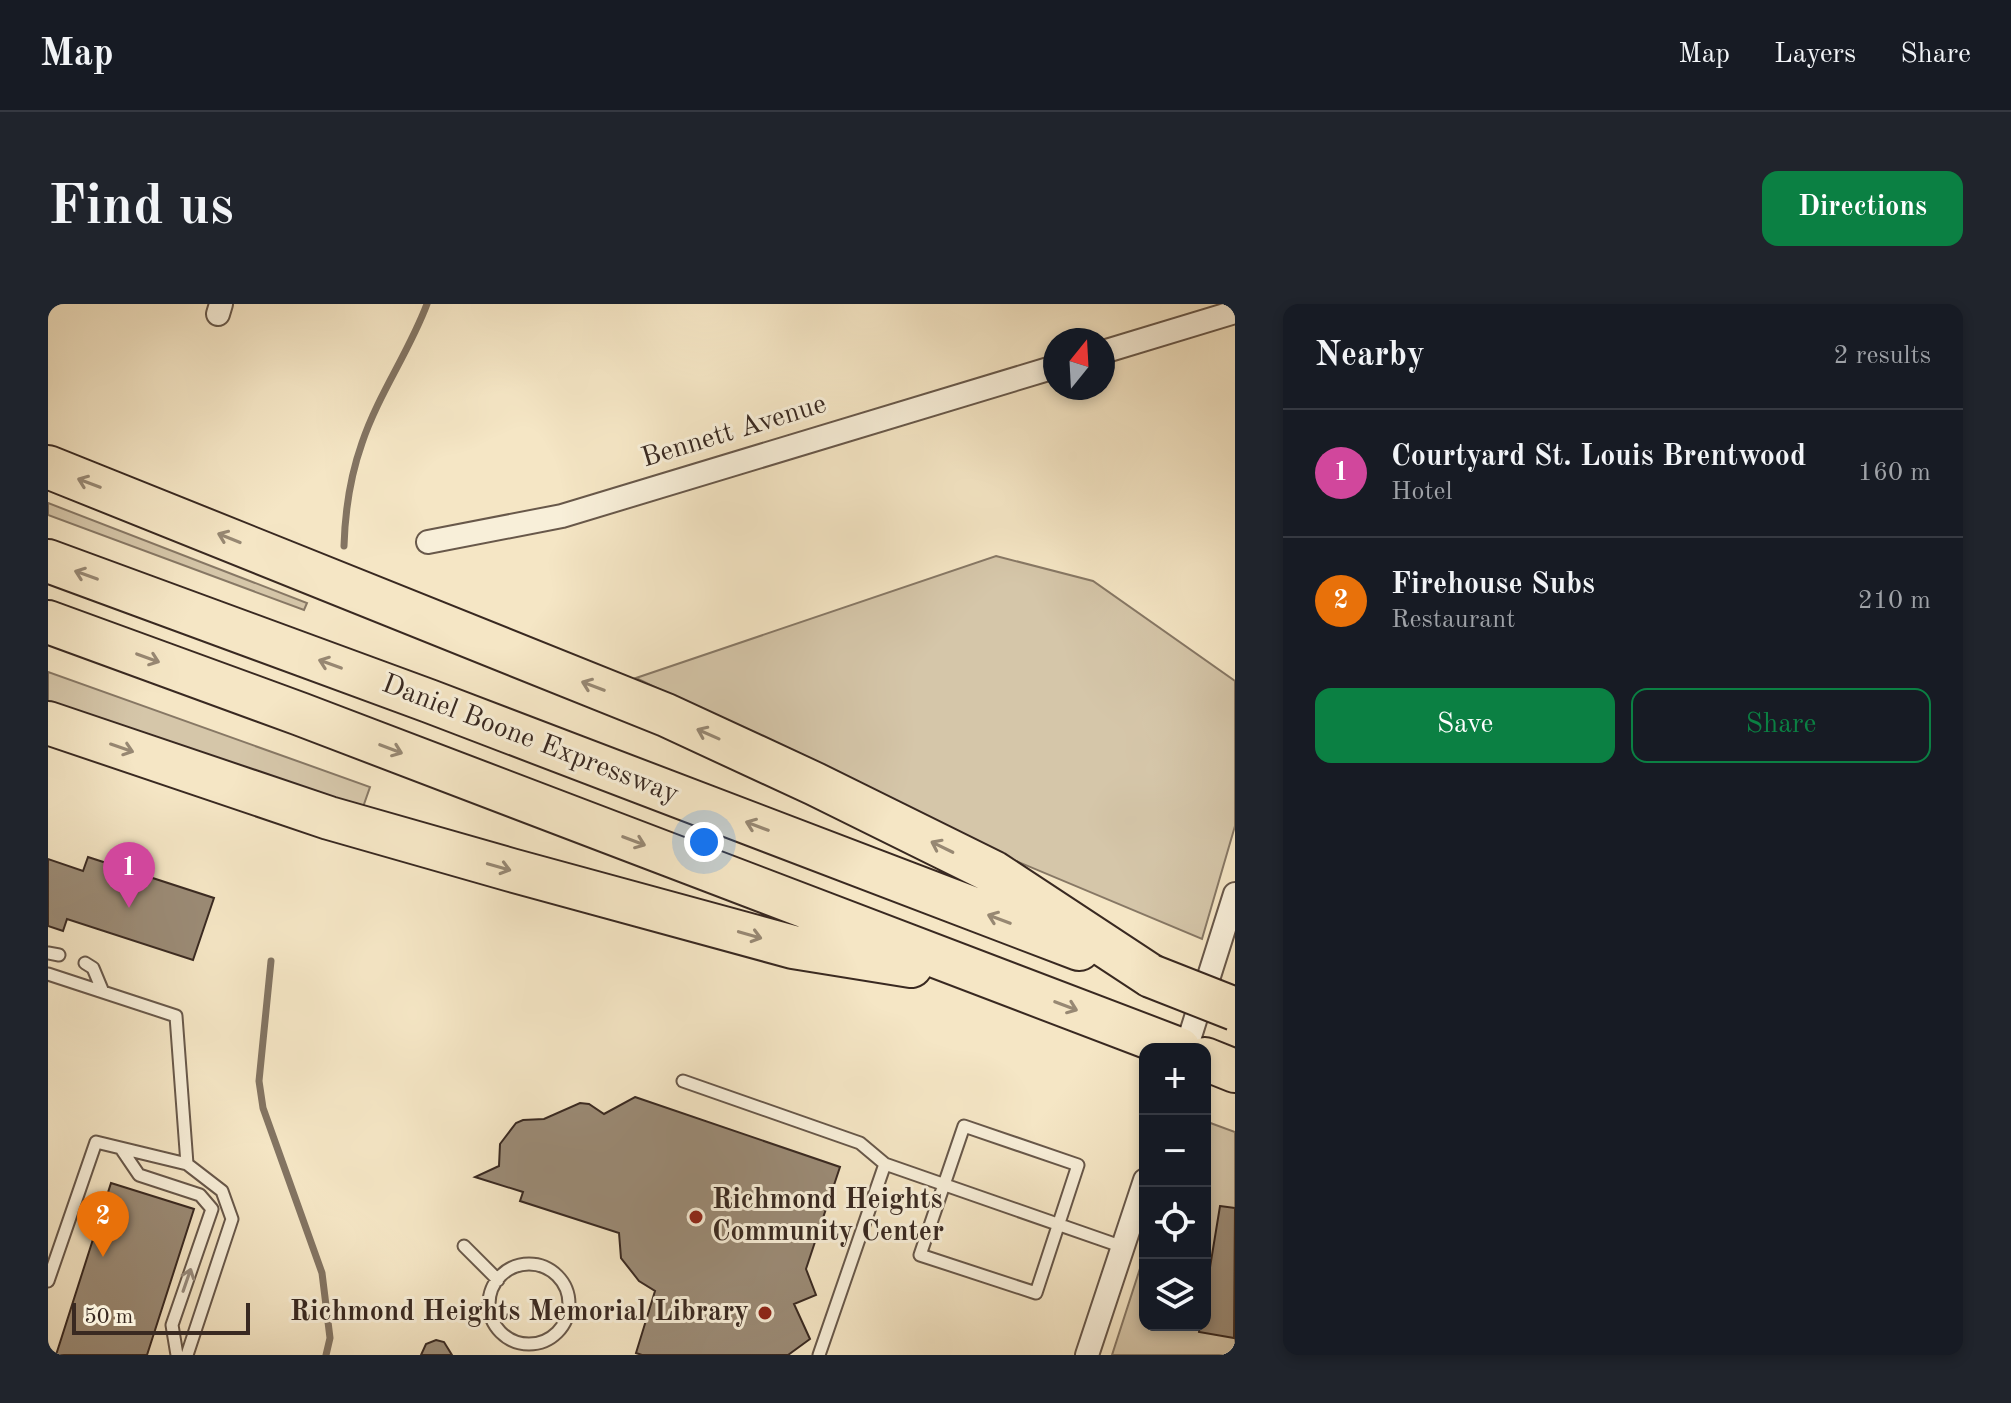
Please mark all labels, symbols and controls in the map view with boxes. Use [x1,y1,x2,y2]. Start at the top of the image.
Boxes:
text: Map [40,36,114,74]
text: Map [1678,41,1730,69]
text: Layers [1774,41,1856,69]
text: Share [1900,41,1971,69]
button: Directions [1762,171,1963,246]
text: Find us [48,180,234,236]
north arrow [1043,328,1115,400]
text: Nearby [1315,339,1425,373]
text: 2 results [1833,343,1931,369]
street label: Bennett Avenue [638,391,830,473]
text: Courtyard St. Louis Brentwood [1391,442,1806,472]
text: 1 [1333,460,1349,486]
text: 160 m [1858,460,1931,486]
one-way arrow [77,475,102,489]
text: Hotel [1391,479,1452,505]
one-way arrow [217,530,242,545]
one-way arrow [74,566,99,581]
text: Firehouse Subs [1391,570,1595,600]
text: 2 [1333,588,1349,614]
text: 210 m [1858,588,1931,614]
text: Restaurant [1391,607,1515,633]
one-way arrow [135,652,159,666]
one-way arrow [318,656,343,670]
street label: Daniel Boone Expressway [378,670,683,810]
one-way arrow [581,678,606,692]
button: Save [1315,688,1615,763]
button: Share [1631,688,1931,763]
one-way arrow [696,726,720,741]
one-way arrow [109,741,134,756]
one-way arrow [379,743,403,757]
one-way arrow [745,818,770,832]
your location [684,822,724,862]
one-way arrow [622,835,646,849]
one-way arrow [930,839,954,854]
pin: 1 [103,842,155,908]
one-way arrow [486,860,512,875]
one-way arrow [987,911,1012,925]
one-way arrow [737,928,763,943]
one-way arrow [1054,1000,1078,1014]
map controls [1139,1043,1211,1331]
button: + [1139,1043,1211,1115]
button: − [1139,1115,1211,1187]
place label: Richmond Heights Community Center [712,1187,944,1247]
button: locate [1139,1187,1211,1259]
pin: 2 [77,1191,129,1257]
marker: Richmond Heights Community Center [687,1208,705,1226]
button: layers [1139,1259,1211,1331]
one-way arrow [181,1268,196,1293]
scale bar [72,1299,250,1335]
place label: Richmond Heights Memorial Library [290,1299,749,1327]
marker: Richmond Heights Memorial Library [756,1304,774,1322]
text: 50 m [84,1306,133,1328]

